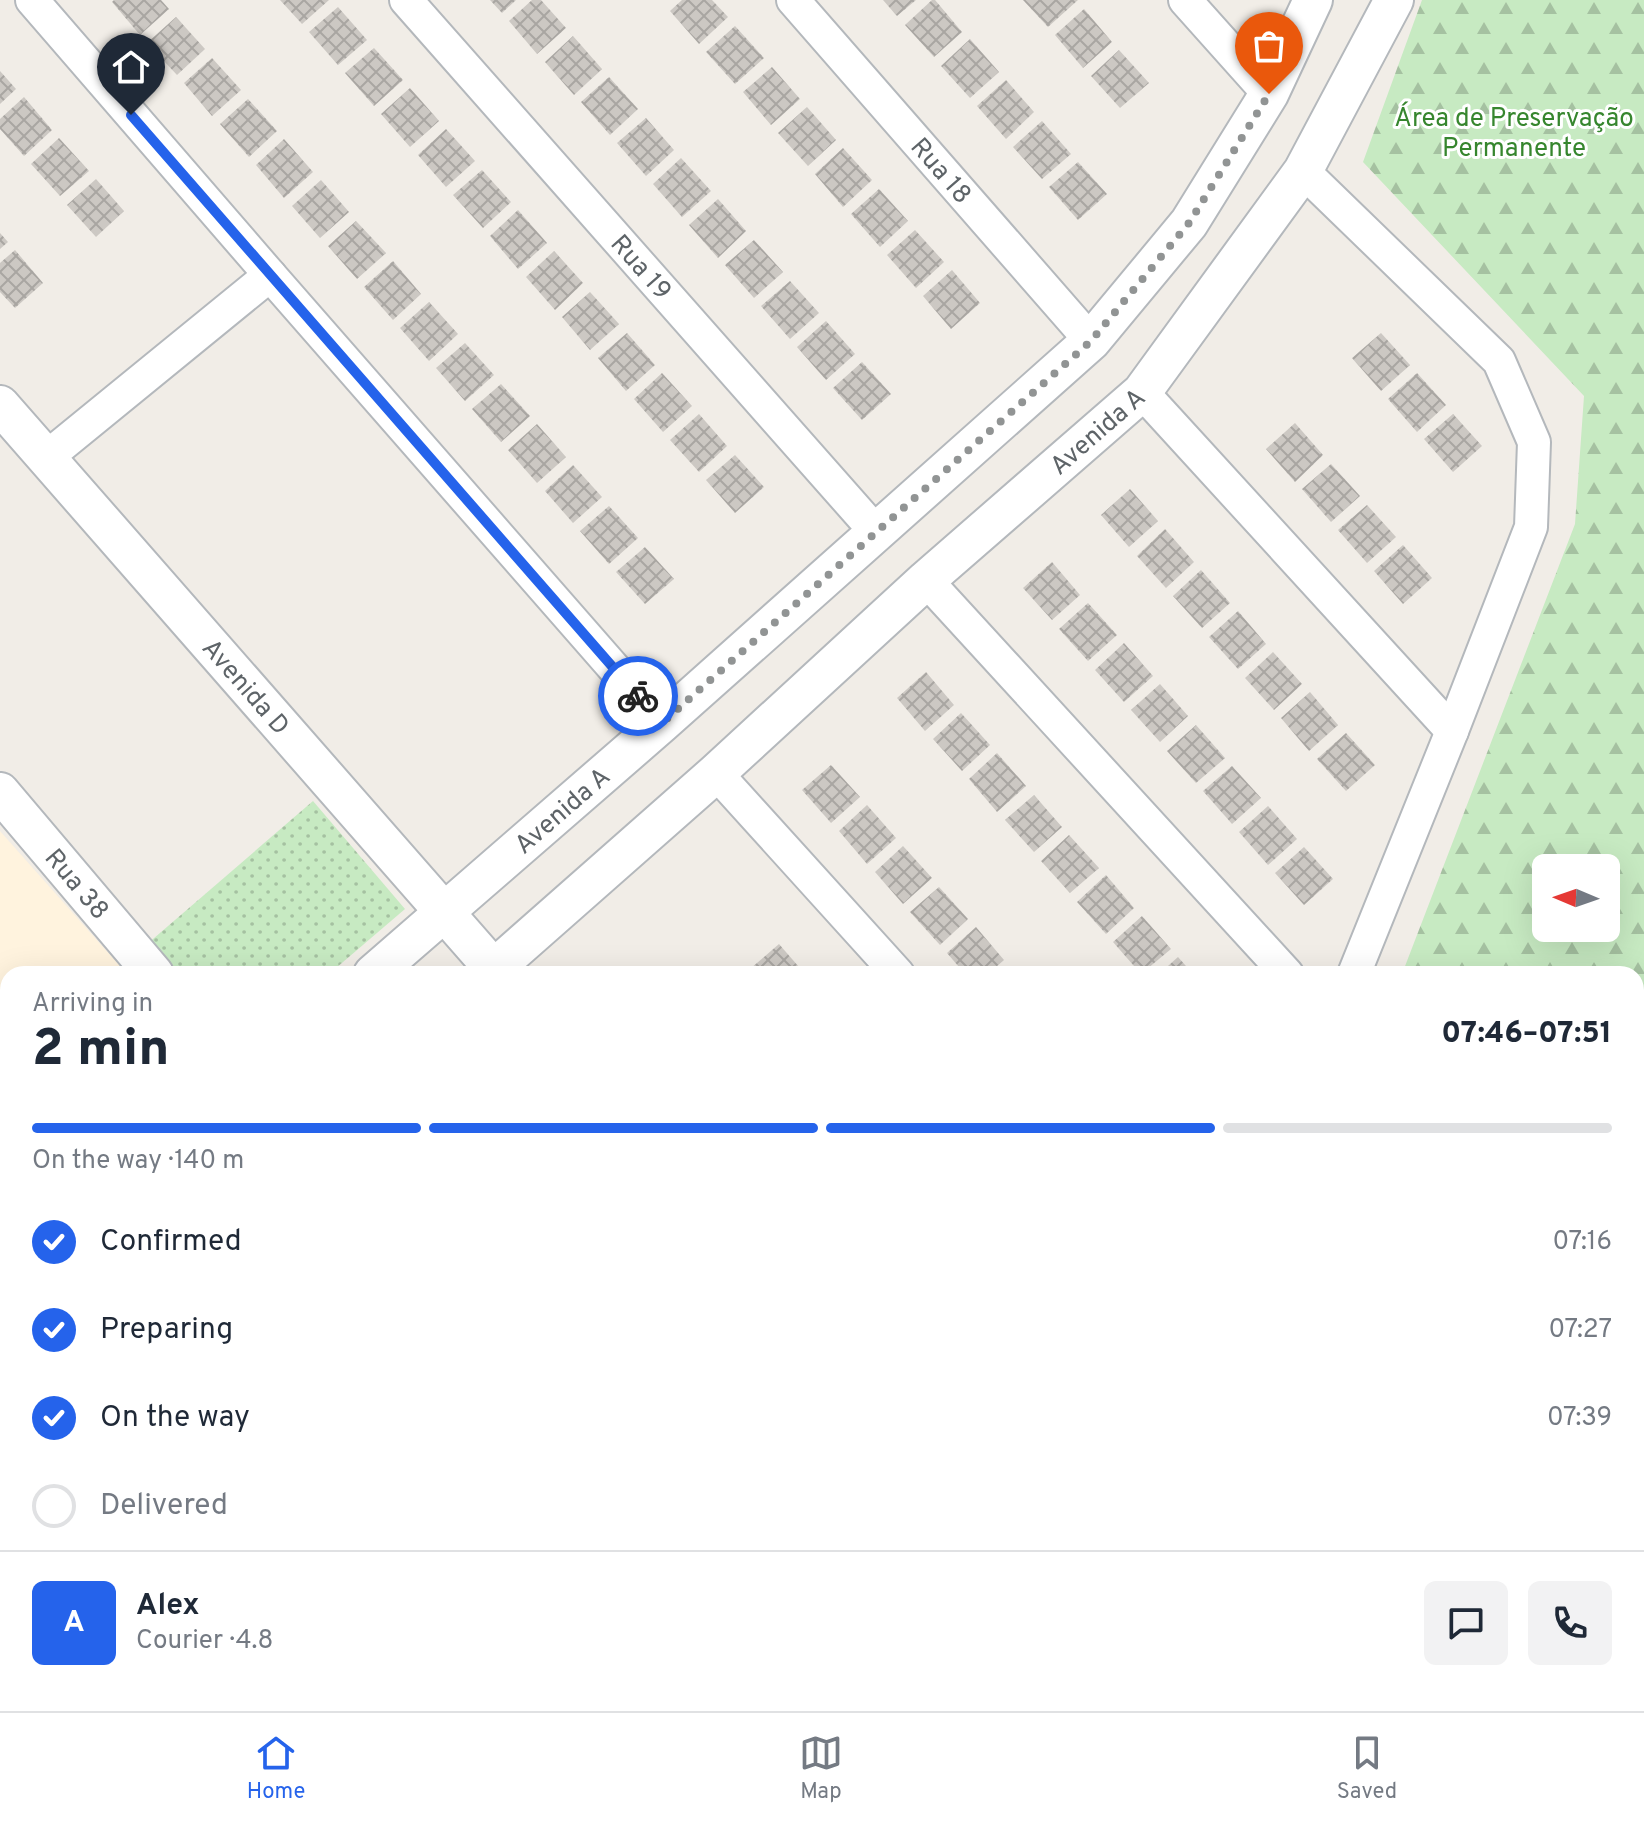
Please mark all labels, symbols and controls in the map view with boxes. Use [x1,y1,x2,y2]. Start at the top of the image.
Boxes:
pin [1235,12,1303,94]
icon: bag [1247,24,1291,68]
pin [97,33,165,115]
icon: home [109,45,153,89]
park label: Área de Preservação Permanente [1394,101,1634,166]
street label: Rua 18 [902,132,978,212]
street label: Rua 19 [602,229,678,308]
street label: Avenida A [1044,382,1153,484]
street label: Avenida D [194,633,296,743]
courier [598,656,678,736]
icon: bike [616,674,660,718]
street label: Avenida A [509,761,618,862]
street label: Rua 38 [36,843,115,928]
north arrow [1532,854,1620,942]
map controls [1532,854,1620,942]
text: Arriving in [32,988,153,1021]
text: 07:46–07:51 [1441,1016,1612,1053]
text: 2 min [32,1018,170,1084]
text: On the way · 140 m [32,1145,244,1178]
icon: check [32,1220,76,1264]
text: Confirmed [100,1224,242,1261]
text: 07:16 [1552,1226,1612,1259]
icon: check [32,1308,76,1352]
text: Preparing [100,1312,233,1349]
text: 07:27 [1548,1314,1612,1347]
icon: check [32,1396,76,1440]
text: On the way [100,1400,250,1437]
text: 07:39 [1547,1402,1612,1435]
text: Delivered [100,1488,228,1525]
button: chat [1424,1581,1508,1665]
button: phone [1528,1581,1612,1665]
text: Alex [136,1588,200,1625]
text: A [63,1605,85,1642]
text: Courier · 4.8 [136,1625,273,1658]
tab: Home [247,1731,305,1806]
tab: Map [799,1731,843,1806]
tab: Saved [1337,1731,1397,1806]

